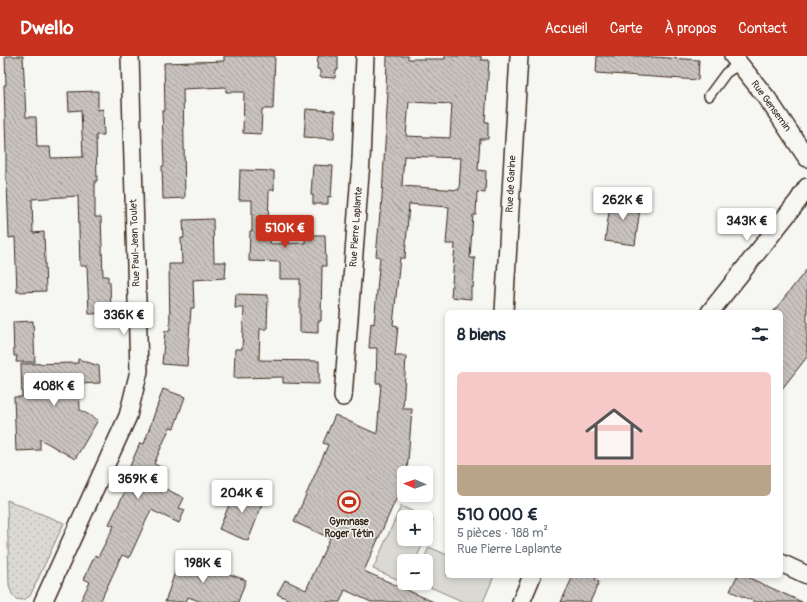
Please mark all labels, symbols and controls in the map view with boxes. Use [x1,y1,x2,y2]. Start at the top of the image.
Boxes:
text: Dwello [20,16,73,40]
text: Accueil [545,20,588,37]
text: Carte [610,20,642,37]
text: À propos [664,20,716,37]
text: Contact [738,20,787,37]
street label: Rue Gensemin [748,78,794,134]
street label: Rue de Garine [504,155,518,213]
street label: Rue Pierre Laplante [347,186,365,268]
pin: 262K € [590,187,656,221]
text: 262K € [602,192,644,208]
street label: Rue Paul-Jean Toulet [127,198,143,287]
pin: 343K € [714,208,780,242]
text: 343K € [726,213,768,229]
pin: 510K € [252,215,318,249]
text: 510K € [265,220,305,236]
pin: 336K € [91,302,157,336]
text: 336K € [103,307,145,323]
icon: filters [749,323,771,345]
text: 8 biens [457,324,506,345]
pin: 408K € [21,373,87,407]
text: 408K € [33,378,75,394]
icon: home [578,398,650,470]
pin: 369K € [105,466,171,500]
north arrow [397,466,433,502]
map controls [397,466,433,590]
text: 369K € [118,471,158,487]
pin: 204K € [209,480,275,514]
text: 204K € [221,485,263,501]
sports icon: Gymnase Roger Tétin [336,489,362,515]
text: 510 000 € [457,504,538,525]
button: + [397,510,433,546]
place label: Gymnase Roger Tétin [324,516,374,540]
text: 5 pièces · 188 m² [457,525,548,541]
text: Rue Pierre Laplante [457,541,562,557]
pin: 198K € [170,550,236,584]
button: − [397,554,433,590]
text: 198K € [184,555,222,571]

